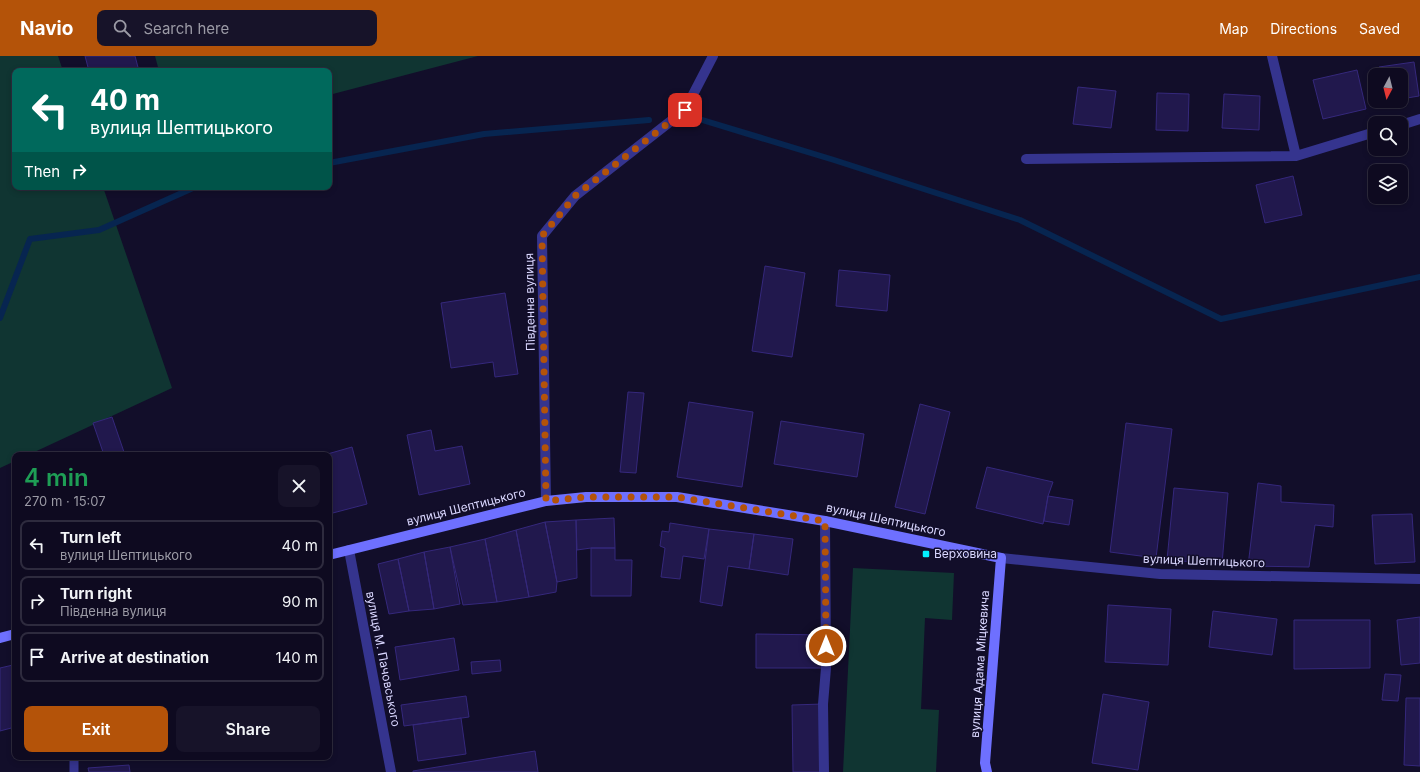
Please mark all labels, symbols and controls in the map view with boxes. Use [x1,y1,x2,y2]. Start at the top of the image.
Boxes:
search box [97,10,377,46]
text: Navio [20,17,73,40]
icon: search [111,17,133,39]
text: Search here [143,19,229,38]
text: Map [1219,20,1248,37]
text: Directions [1270,20,1337,37]
text: Saved [1359,20,1400,37]
north arrow [1368,68,1408,108]
map controls [1368,68,1408,204]
text: 40 m [90,83,160,117]
icon: left [24,84,76,136]
pin [668,93,702,127]
icon: arrive [674,99,696,121]
button: search [1368,116,1408,156]
text: вулиця Шептицького [90,117,273,138]
icon: right [68,160,90,182]
text: Then [24,162,60,181]
button: layers [1368,164,1408,204]
street label: Південна вулиця [521,253,538,351]
text: 4 min [24,463,89,492]
button: close [278,465,320,507]
street label: вулиця Шептицького [405,484,527,529]
text: 270 m · 15:07 [24,493,106,509]
street label: вулиця Шептицького [825,499,947,540]
text: Turn left [60,528,121,547]
icon: left [26,534,48,556]
text: 40 m [281,536,318,555]
place label: Верховина [934,546,997,561]
text: вулиця Шептицького [60,547,192,563]
marker: Верховина [921,549,931,559]
street label: вулиця Шептицького [1143,551,1265,570]
text: Turn right [60,584,132,603]
icon: right [26,590,48,612]
street label: вулиця М. Пачовського [363,590,404,728]
street label: вулиця Адама Міцкевича [967,590,992,738]
text: 90 m [282,592,318,611]
text: Південна вулиця [60,603,166,619]
position arrow [805,625,847,667]
icon: arrive [26,646,48,668]
text: Arrive at destination [60,648,209,667]
text: 140 m [275,648,318,667]
button: Exit [24,706,168,752]
button: Share [176,706,320,752]

